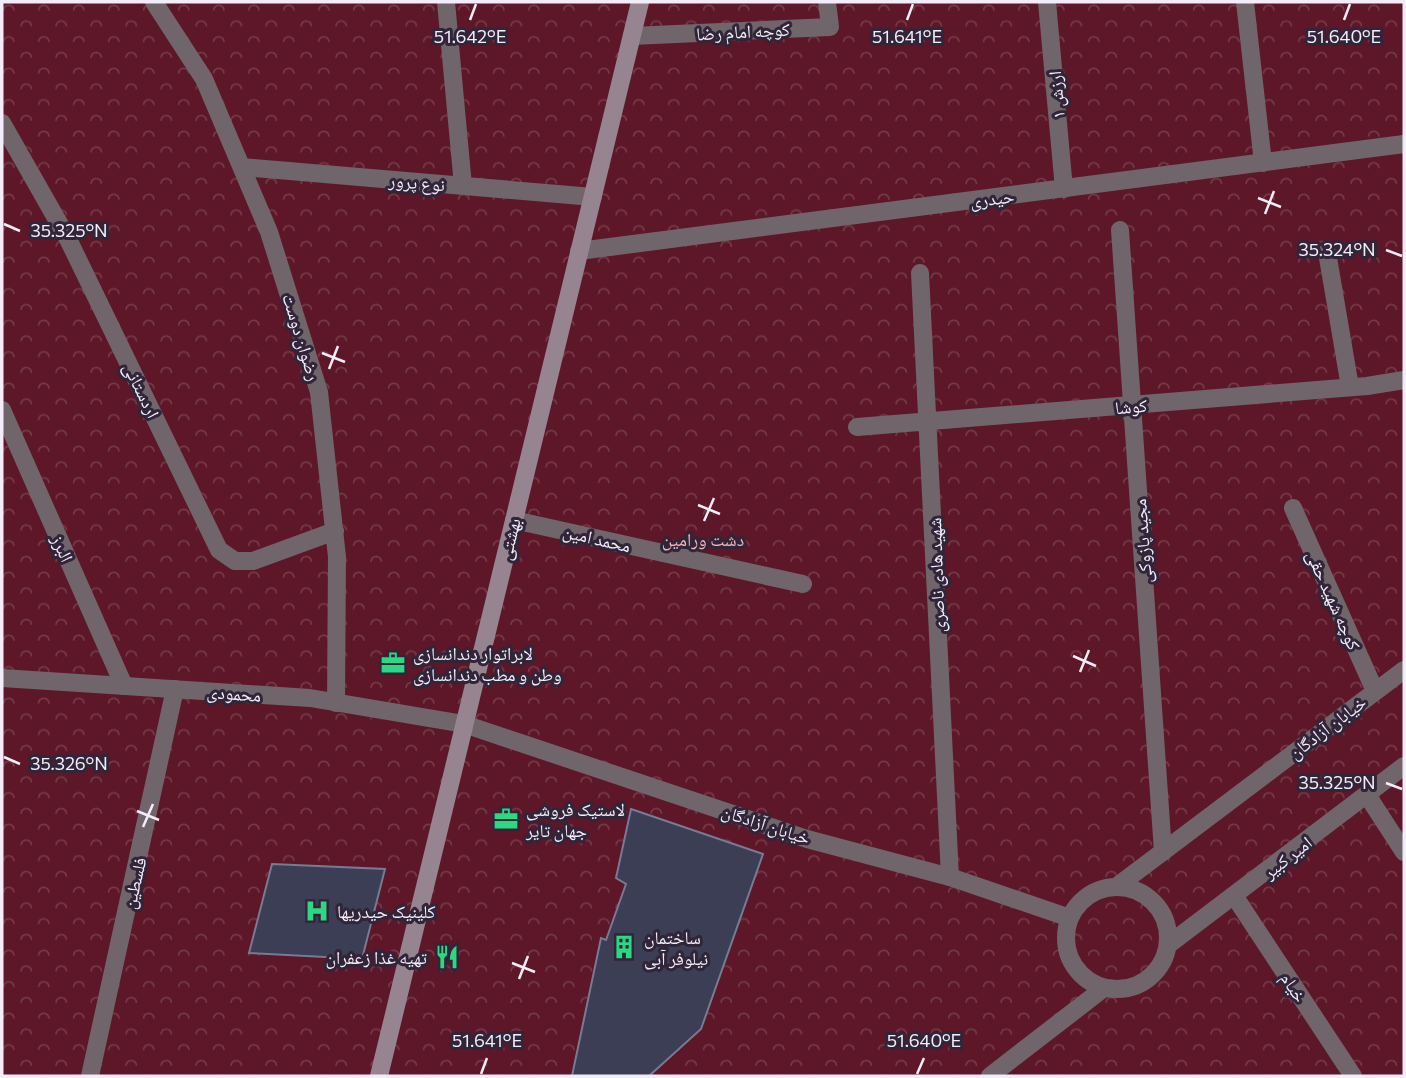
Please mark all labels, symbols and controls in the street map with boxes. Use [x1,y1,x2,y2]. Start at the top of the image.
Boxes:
street label: کوچه امام رضا [696,18,791,46]
text: 51.642°E [434,25,506,47]
text: 51.641°E [872,25,942,47]
text: 51.640°E [1307,25,1381,47]
street label: ارزش ۱ [1043,70,1070,120]
street label: نوع پرور [387,168,446,197]
street label: حیدری [969,184,1016,213]
text: 35.325°N [30,219,108,241]
text: 35.324°N [1298,238,1376,260]
street label: رضوان دوست [277,291,326,384]
street label: اردستانی [118,359,165,422]
street label: کوشا [1114,394,1149,418]
street label: مجید پازوکی [1128,498,1157,584]
street label: بهشتی [493,516,526,563]
street label: شهید هادی ناصری [923,517,950,633]
street label: محمد امین [561,520,633,557]
park label: دشت ورامین [662,528,744,551]
street label: البرز [46,530,79,565]
street label: کوچه شهید حقی [1301,547,1366,654]
place label: لابراتوار دندانسازی وطن و مطب دندانسازی [413,642,562,686]
office icon: لابراتوار دندانسازی وطن و مطب دندانسازی [379,649,407,677]
street label: محمودی [206,680,262,707]
street label: خیابان آزادگان [1284,691,1371,764]
text: 35.326°N [30,752,108,774]
text: 35.325°N [1298,771,1376,793]
place label: لاستیک فروشی جهان تایر [525,798,625,842]
street label: خیابان آزادگان [719,799,813,850]
office icon: لاستیک فروشی جهان تایر [492,805,520,833]
street label: امیر کبیر [1257,831,1316,884]
street label: فلسطین [117,855,152,911]
hospital icon: کلینیک حیدریها [303,897,331,925]
place label: کلینیک حیدریها [337,900,436,922]
place label: ساختمان نیلوفر آبی [644,926,708,970]
building icon: ساختمان نیلوفر آبی [610,933,638,961]
restaurant icon: تهیه غذا زعفران [433,943,461,971]
place label: تهیه غذا زعفران [325,946,427,969]
street label: خیام [1275,968,1312,1007]
text: 51.641°E [452,1029,522,1051]
text: 51.640°E [887,1029,961,1051]

